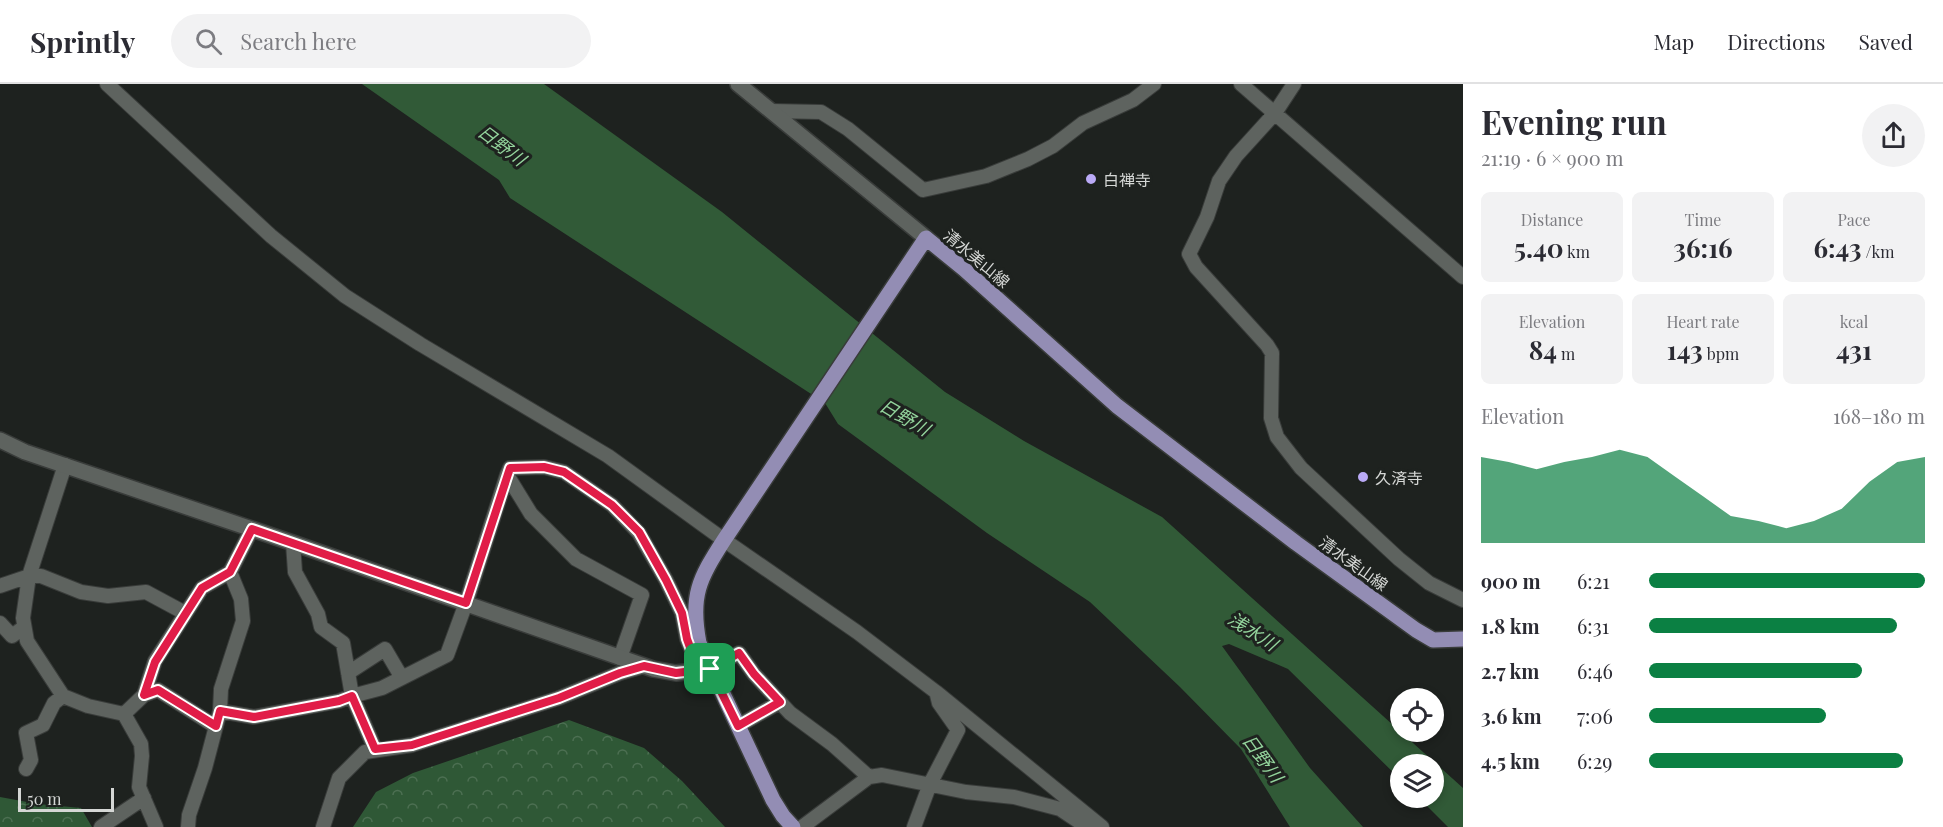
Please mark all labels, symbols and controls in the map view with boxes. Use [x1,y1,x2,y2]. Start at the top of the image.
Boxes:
search box [171,14,591,68]
text: Sprintly [30,23,135,60]
icon: search [192,25,225,58]
text: Search here [240,26,357,56]
text: Map [1653,27,1694,55]
text: Directions [1727,27,1825,55]
text: Saved [1858,27,1913,55]
text: Evening run [1481,99,1667,143]
button: share [1862,104,1925,167]
water label: 日野川 [473,119,532,172]
text: 21:19 · 6 × 900 m [1481,144,1624,171]
place label: 白禅寺 [1103,169,1151,190]
marker: 白禅寺 [1084,172,1098,186]
text: Distance [1521,209,1583,230]
text: Time [1685,209,1721,230]
text: Pace [1837,209,1871,230]
street label: 清水美山線 [940,224,1014,292]
text: 5.40 [1514,230,1563,265]
text: 36:16 [1673,230,1733,265]
text: 6:43 [1813,230,1862,265]
text: km [1563,241,1590,262]
text: /km [1862,241,1895,262]
text: Elevation [1519,311,1585,332]
text: Heart rate [1666,311,1740,332]
text: kcal [1840,311,1868,332]
text: 84 [1529,332,1557,367]
text: 143 [1667,332,1703,367]
text: 431 [1836,332,1872,367]
text: m [1557,343,1575,364]
text: bpm [1703,343,1739,364]
water label: 日野川 [876,393,936,442]
text: Elevation [1481,402,1564,429]
text: 168–180 m [1833,402,1925,429]
place label: 久済寺 [1375,467,1423,488]
marker: 久済寺 [1356,470,1370,484]
street label: 清水美山線 [1315,531,1393,595]
text: 900 m [1481,567,1541,594]
text: 6:21 [1577,567,1610,594]
water label: 浅水川 [1224,606,1284,657]
text: 1.8 km [1481,612,1540,639]
text: 6:31 [1577,612,1609,639]
pin [684,643,735,694]
icon: arrive [693,652,726,685]
text: 2.7 km [1481,657,1539,684]
text: 6:46 [1577,657,1613,684]
map controls [1390,688,1444,808]
button: locate [1390,688,1444,742]
text: 3.6 km [1481,702,1542,729]
text: 7:06 [1577,702,1613,729]
water label: 日野川 [1237,729,1290,789]
text: 4.5 km [1481,747,1540,774]
text: 6:29 [1577,747,1612,774]
button: layers [1390,754,1444,808]
scale bar [18,785,114,812]
text: 50 m [27,788,61,809]

